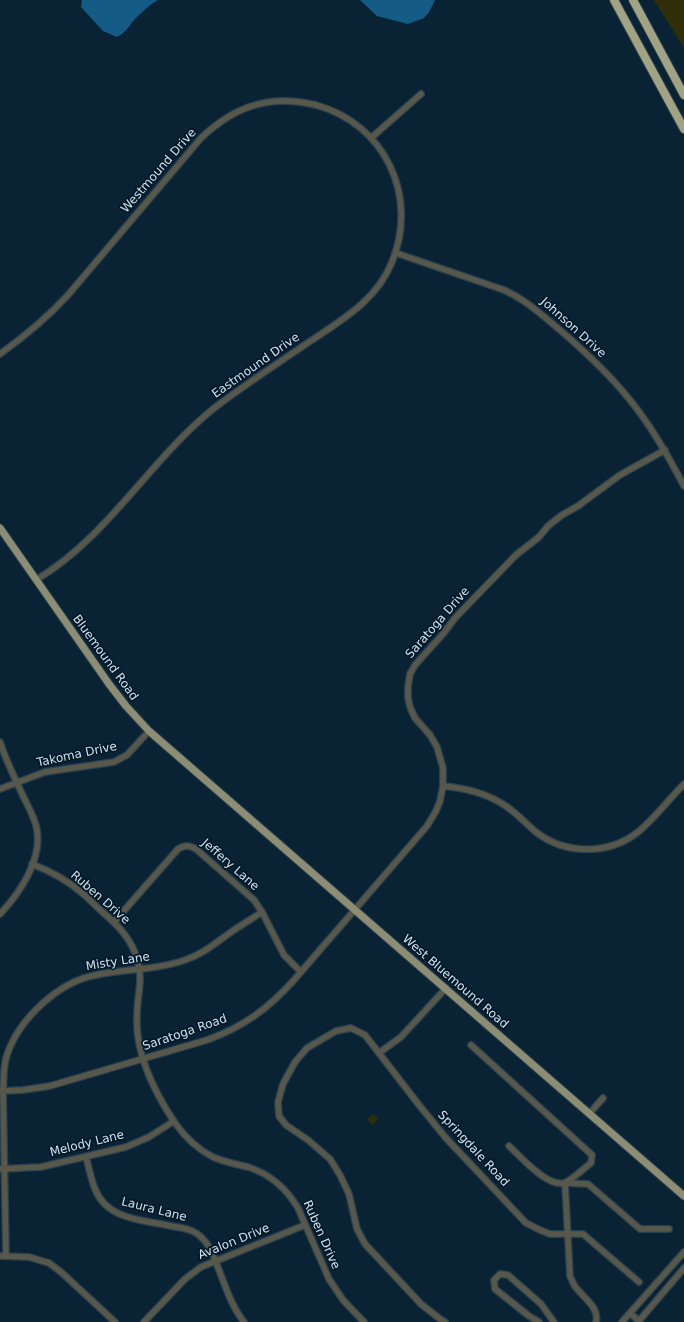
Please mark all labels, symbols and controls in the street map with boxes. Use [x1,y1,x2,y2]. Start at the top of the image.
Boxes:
street label: Westmound Drive [118,126,200,216]
street label: Johnson Drive [537,295,609,361]
street label: Eastmound Drive [209,330,303,402]
street label: Saratoga Drive [403,584,473,662]
street label: Bluemound Road [69,612,141,704]
street label: Takoma Drive [36,739,118,771]
street label: Jeffery Lane [198,836,262,894]
street label: Ruben Drive [67,868,133,928]
street label: West Bluemound Road [399,932,511,1032]
street label: Misty Lane [85,950,151,974]
street label: Saratoga Road [141,1012,229,1054]
street label: Springdale Road [434,1108,512,1190]
street label: Melody Lane [48,1128,126,1160]
street label: Laura Lane [120,1195,188,1225]
street label: Ruben Drive [299,1198,343,1272]
street label: Avalon Drive [196,1221,272,1263]

